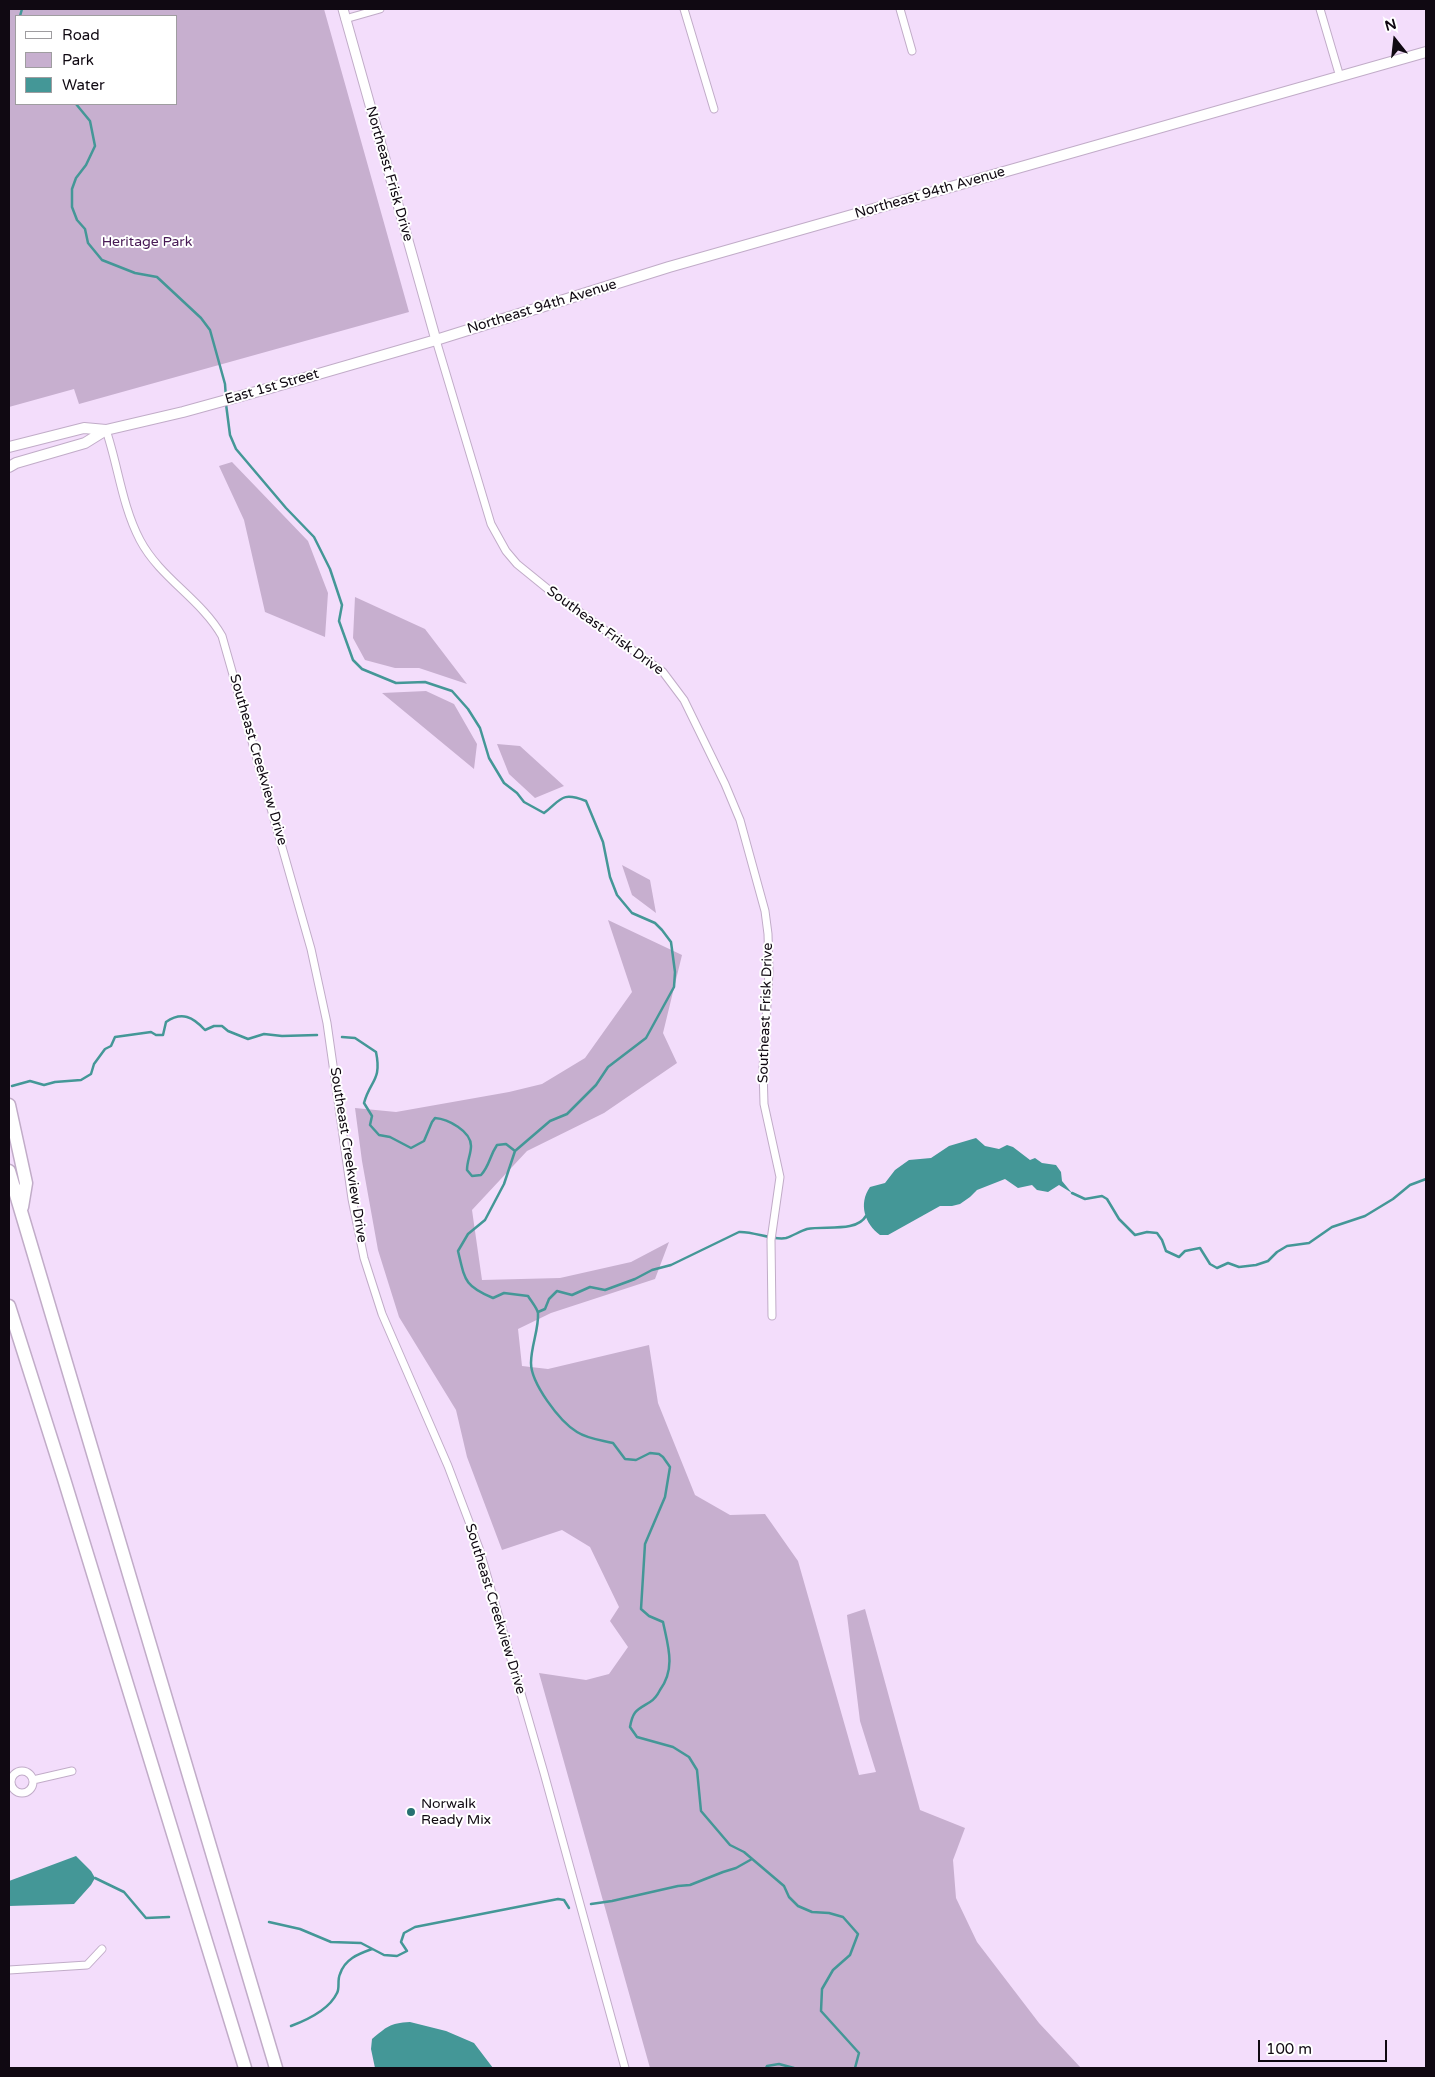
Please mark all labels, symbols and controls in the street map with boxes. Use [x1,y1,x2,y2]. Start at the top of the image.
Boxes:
legend [15,15,178,105]
north arrow [1370,15,1420,65]
text: N [1383,15,1398,35]
text: Road [62,26,100,44]
text: Park [62,51,94,69]
text: Water [62,76,105,94]
street label: Northeast Frisk Drive [362,105,416,243]
street label: Northeast 94th Avenue [853,164,1007,222]
park label: Heritage Park [102,234,192,250]
street label: Northeast 94th Avenue [465,276,619,338]
street label: East 1st Street [223,366,321,408]
street label: Southeast Frisk Drive [543,583,667,679]
street label: Southeast Creekview Drive [226,673,290,847]
street label: Southeast Frisk Drive [755,943,777,1083]
street label: Southeast Creekview Drive [326,1066,370,1244]
street label: Southeast Creekview Drive [461,1522,529,1696]
place label: Norwalk Ready Mix [421,1796,491,1828]
marker: Norwalk Ready Mix [405,1806,417,1818]
scale bar [1260,2030,1389,2062]
text: 100 m [1266,2040,1312,2058]

